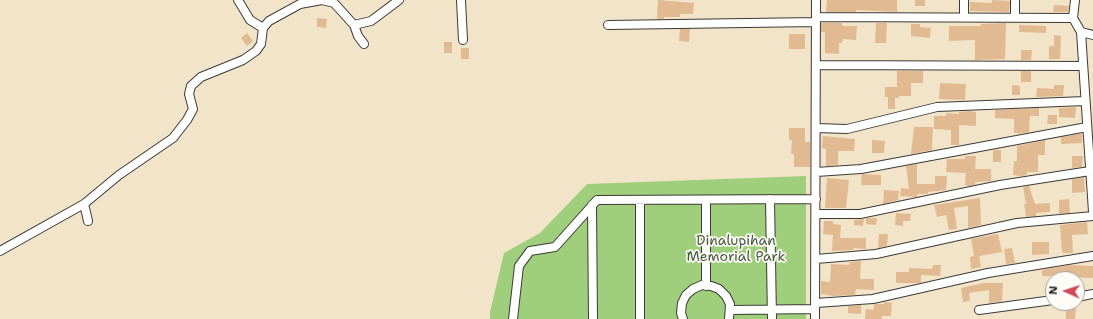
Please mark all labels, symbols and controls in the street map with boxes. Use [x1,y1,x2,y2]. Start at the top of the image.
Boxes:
park label: Dinalupihan Memorial Park [686,233,786,266]
north arrow [1045,271,1085,311]
text: N [1046,286,1061,295]

